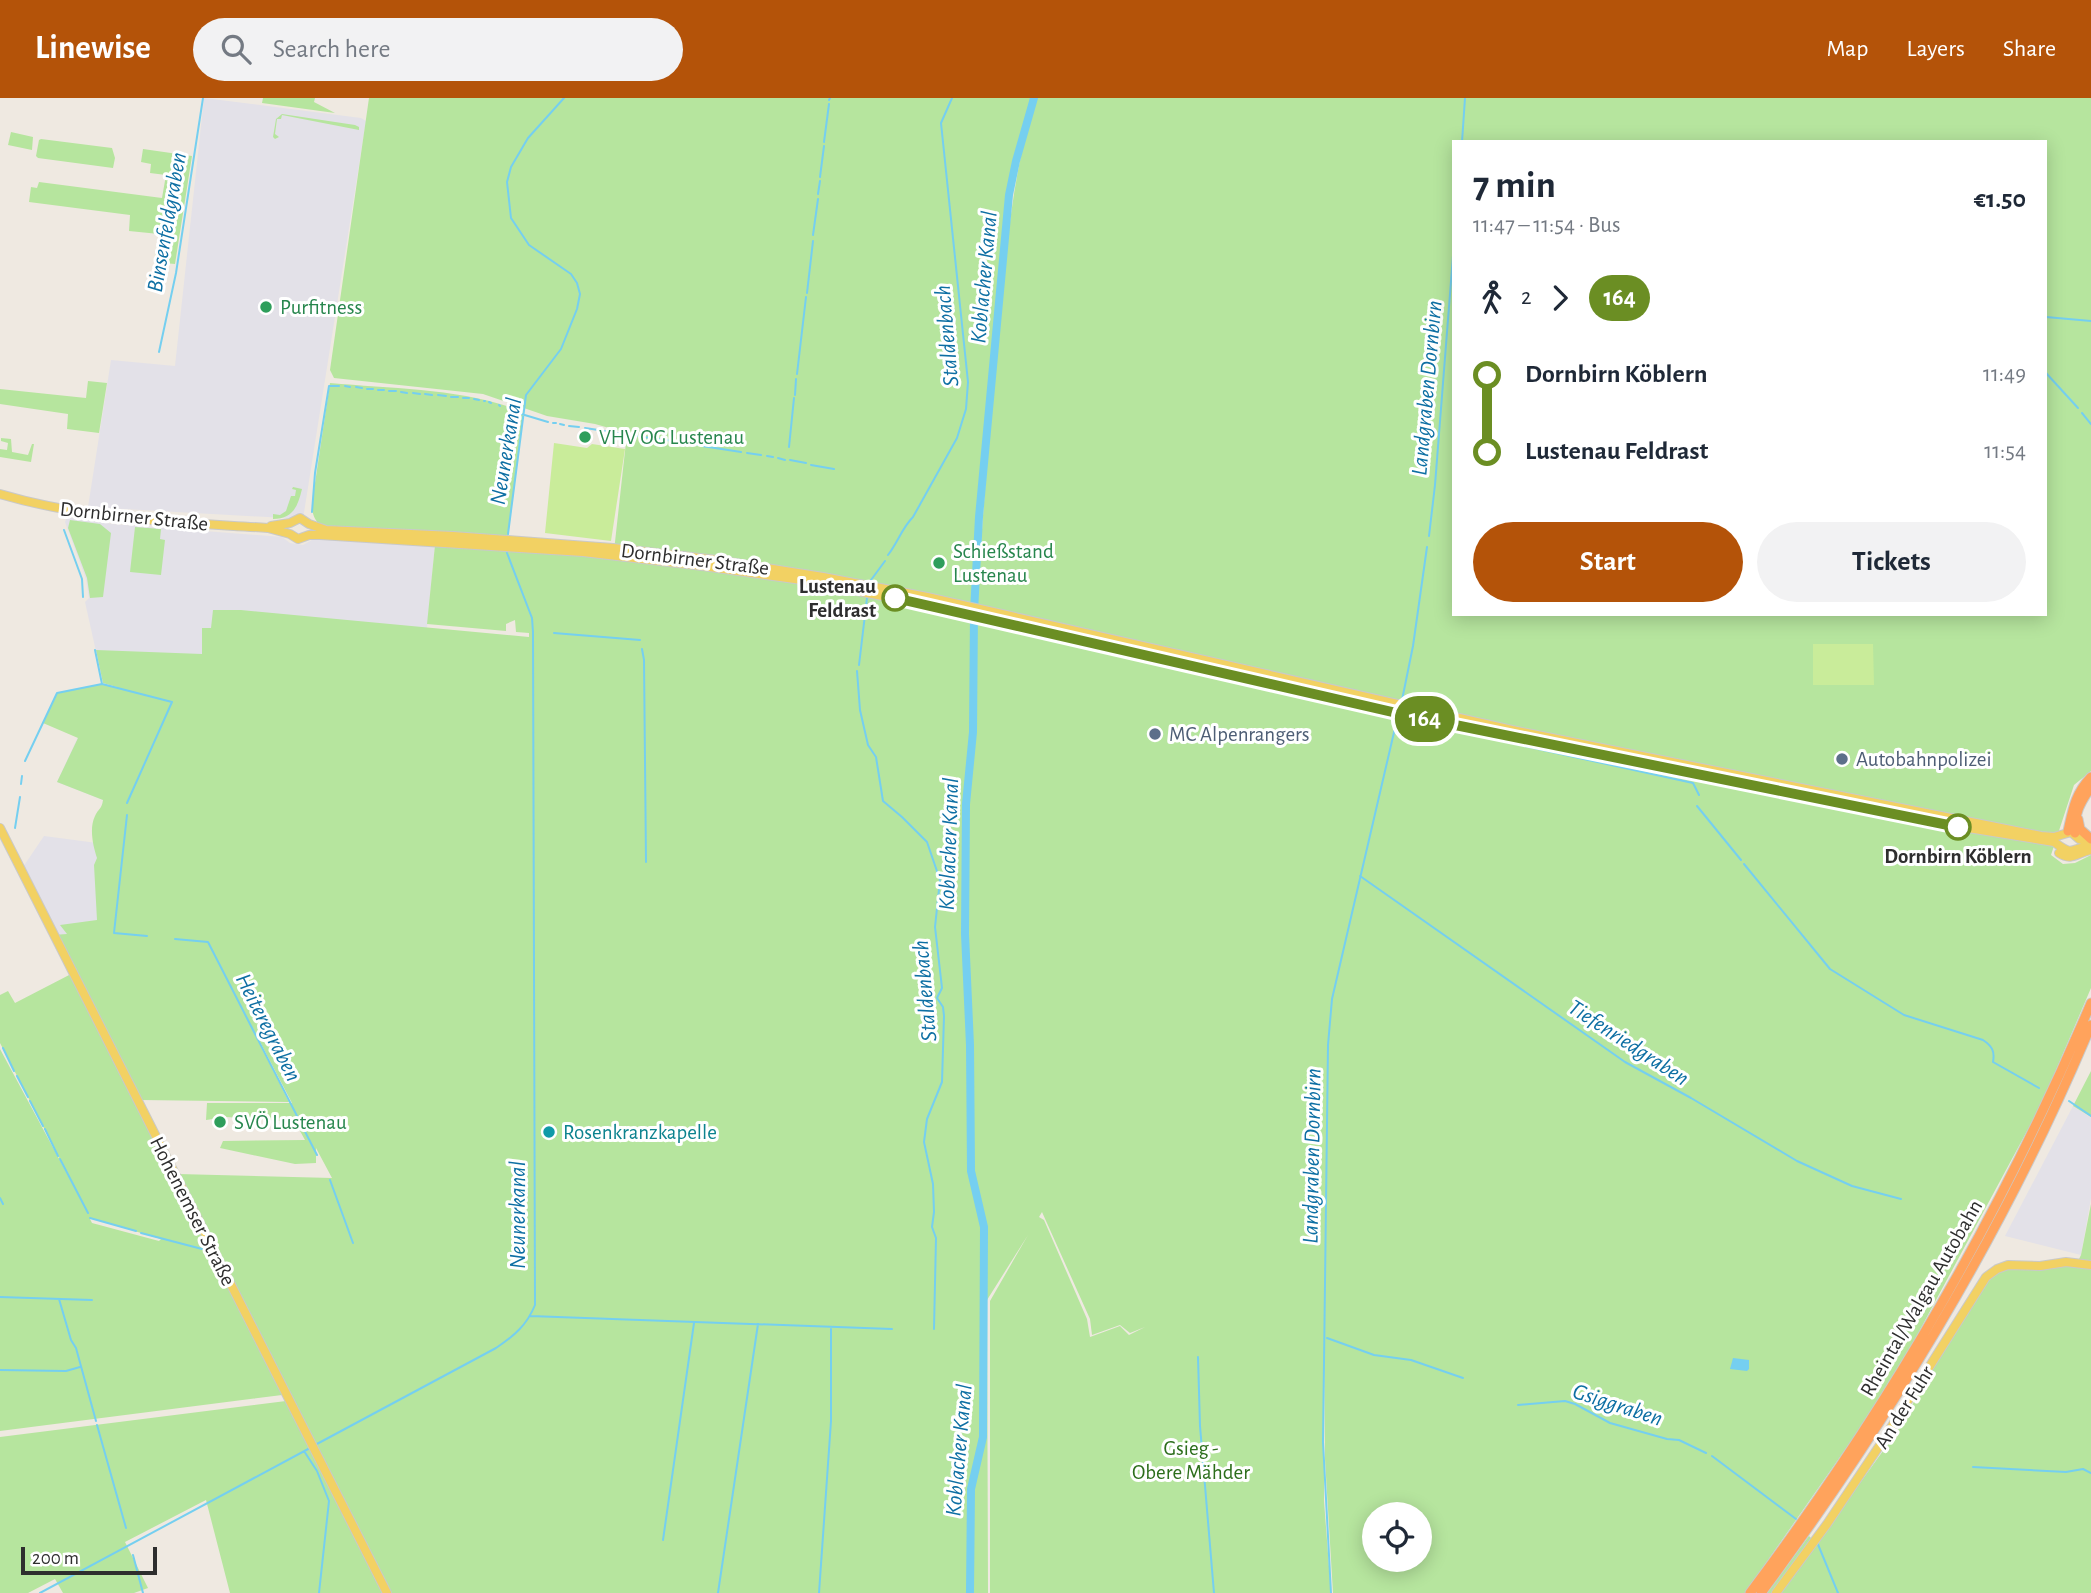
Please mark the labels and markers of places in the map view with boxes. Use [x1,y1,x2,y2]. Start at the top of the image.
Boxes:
place label: Purfitness [280,297,362,318]
marker: Purfitness [258,299,274,315]
place label: VHV OG Lustenau [599,427,744,448]
marker: VHV OG Lustenau [577,429,593,445]
place label: Schießstand Lustenau [953,541,1054,586]
marker: Schießstand Lustenau [931,555,947,571]
place label: Lustenau Feldrast [799,576,876,621]
marker: Lustenau Feldrast [882,585,908,611]
place label: MC Alpenrangers [1169,724,1310,745]
marker: MC Alpenrangers [1147,726,1163,742]
place label: Autobahnpolizei [1856,749,1992,770]
marker: Autobahnpolizei [1834,751,1850,767]
marker: Dornbirn Köblern [1945,814,1971,840]
place label: Dornbirn Köblern [1884,846,2032,867]
place label: SVÖ Lustenau [234,1111,347,1133]
marker: SVÖ Lustenau [212,1114,228,1130]
place label: Rosenkranzkapelle [563,1122,717,1143]
marker: Rosenkranzkapelle [541,1124,557,1140]

